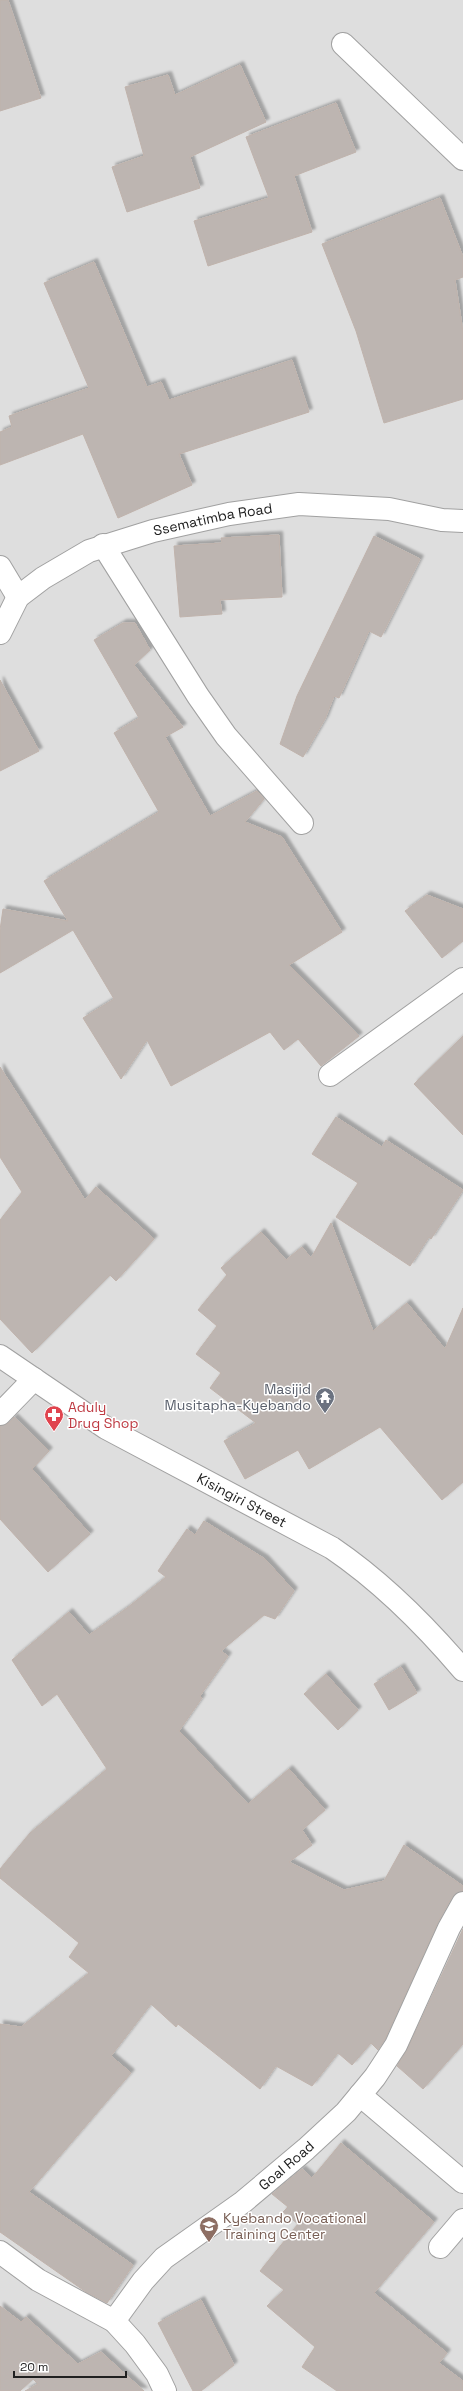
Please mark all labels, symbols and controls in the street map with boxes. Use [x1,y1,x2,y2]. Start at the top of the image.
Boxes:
street label: Ssematimba Road [151,499,273,540]
place label: Masijid Musitapha-Kyebando [165,1380,311,1414]
temple icon: Masijid Musitapha-Kyebando [314,1386,336,1414]
place label: Aduly Drug Shop [68,1398,139,1432]
pharmacy icon: Aduly Drug Shop [43,1404,65,1432]
street label: Kisingiri Street [194,1469,290,1531]
street label: Goal Road [255,2137,318,2194]
place label: Kyebando Vocational Training Center [223,2209,366,2243]
school or university icon: Kyebando Vocational Training Center [198,2215,220,2243]
scale bar [14,2353,126,2379]
text: 20 m [20,2359,48,2375]

